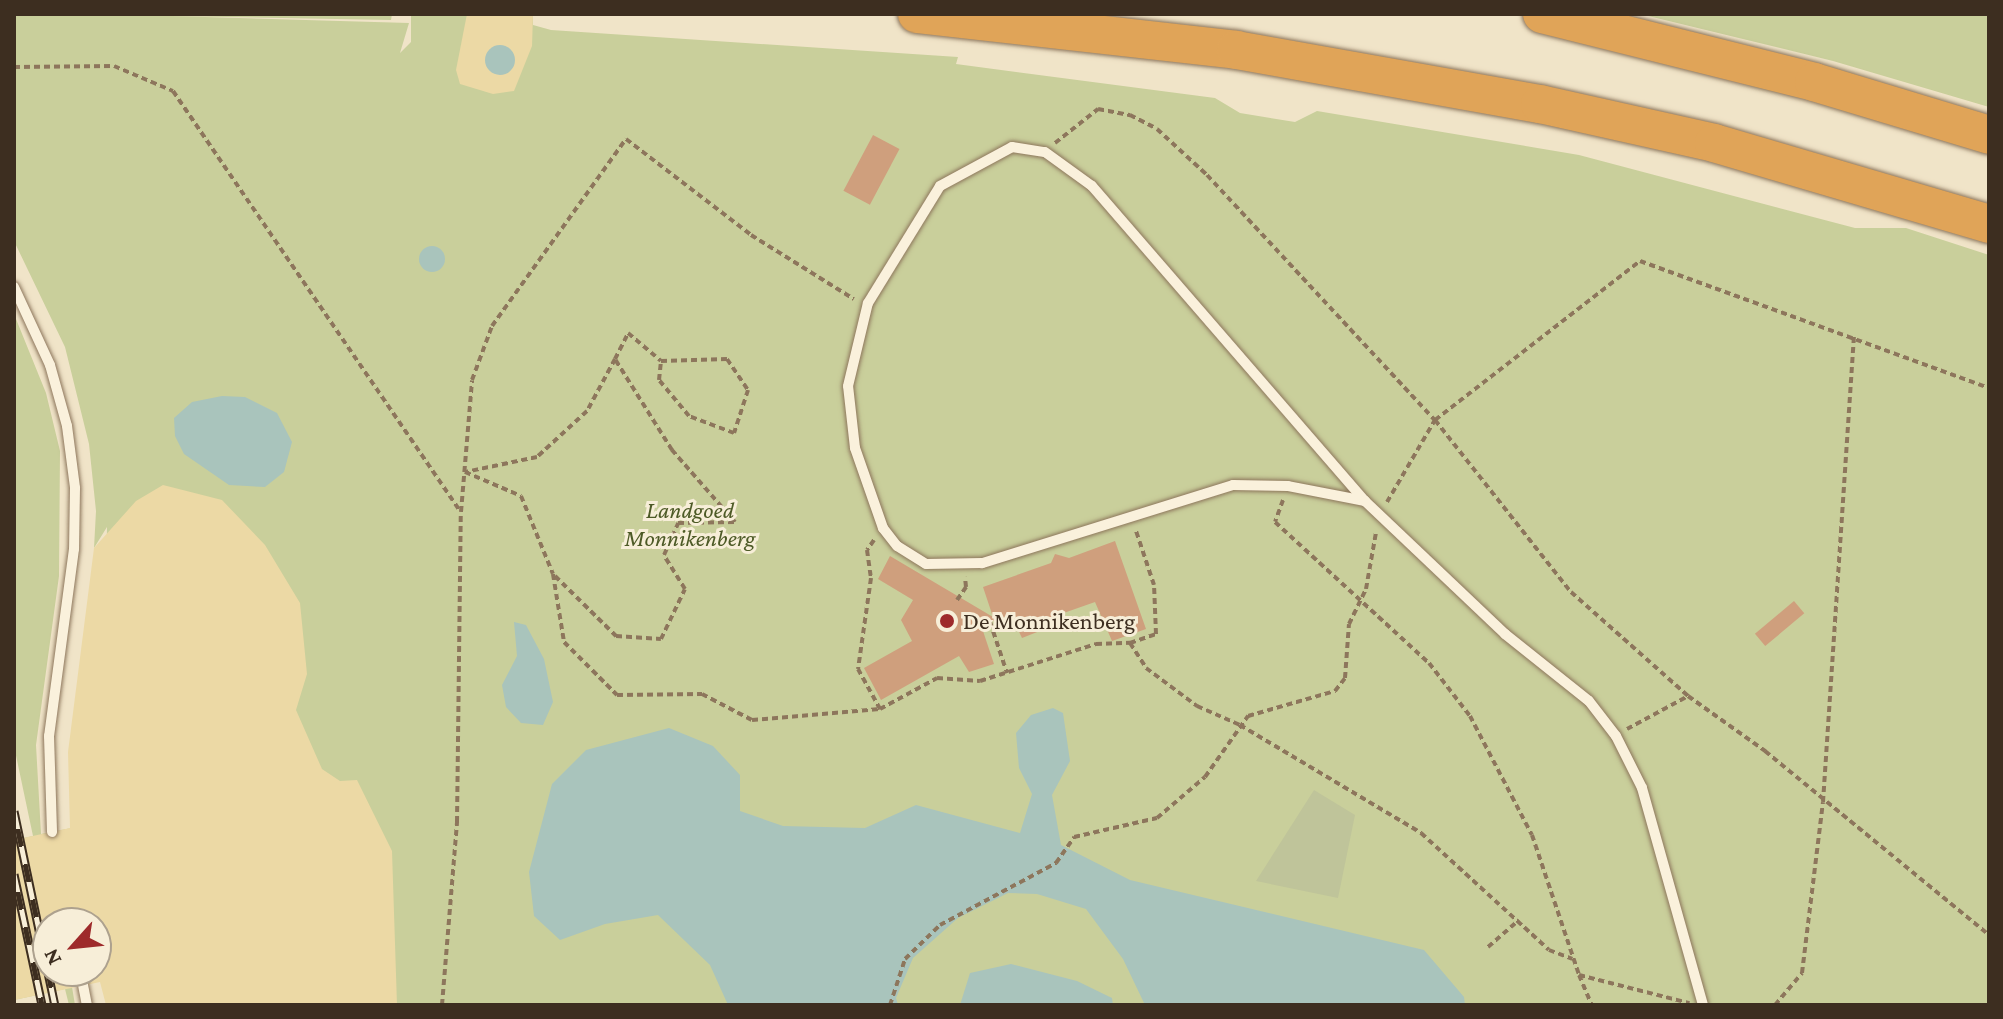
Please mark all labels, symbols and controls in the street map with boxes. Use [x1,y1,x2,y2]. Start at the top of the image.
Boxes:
park label: Landgoed Monnikenberg [624,496,756,552]
place label: De Monnikenberg [963,607,1135,635]
marker: De Monnikenberg [938,612,956,630]
north arrow [32,907,112,987]
text: N [37,945,66,970]

